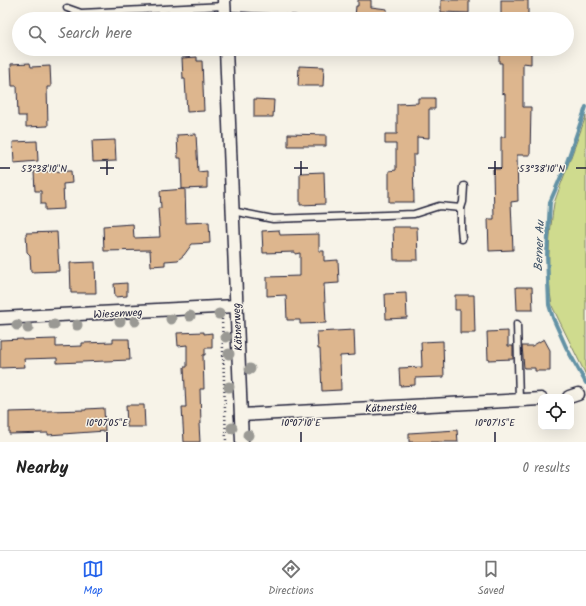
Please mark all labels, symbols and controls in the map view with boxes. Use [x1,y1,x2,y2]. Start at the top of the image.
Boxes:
search box [12,12,574,56]
text: Search here [58,22,132,46]
icon: search [26,23,48,45]
text: 53°38'10"N [21,161,67,177]
text: 53°38'10"N [519,161,565,177]
water label: Berner Au [529,219,550,272]
street label: Kätnerweg [228,303,248,351]
street label: Wiesenweg [93,304,143,324]
map controls [538,394,574,430]
button: locate [538,394,574,430]
street label: Kätnerstieg [365,398,418,418]
text: 10°07'05"E [86,415,129,431]
text: 10°07'10"E [281,415,322,431]
text: 10°07'15"E [475,415,516,431]
text: Nearby [16,455,68,482]
text: 0 results [523,458,570,479]
tab: Map [82,558,104,600]
tab: Directions [268,558,314,600]
tab: Saved [478,558,504,600]

